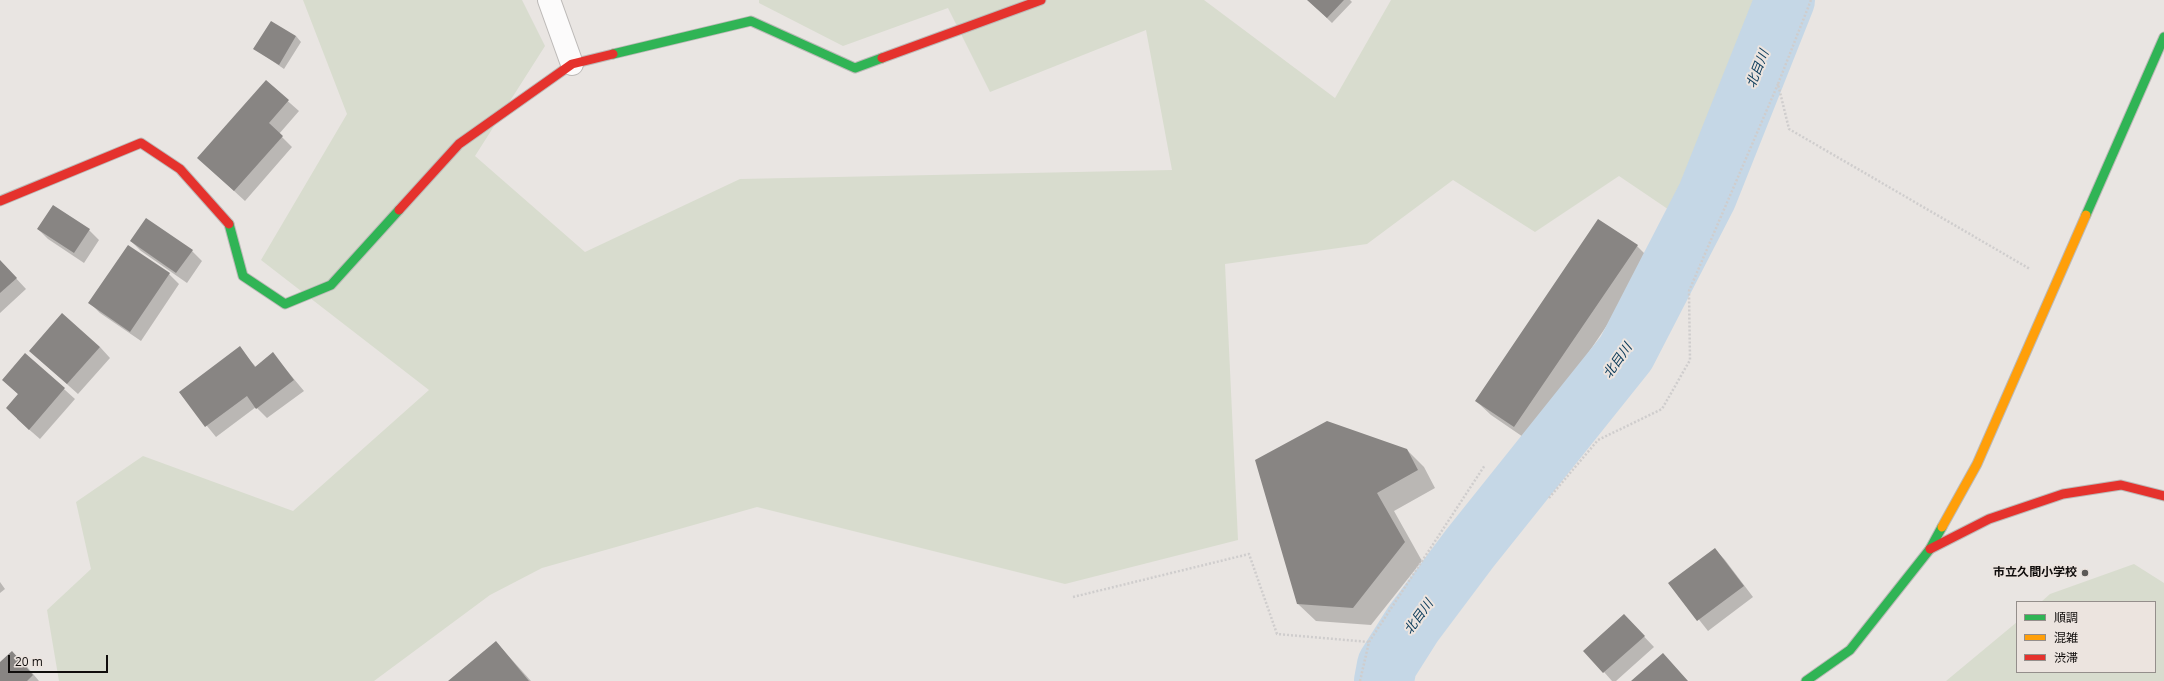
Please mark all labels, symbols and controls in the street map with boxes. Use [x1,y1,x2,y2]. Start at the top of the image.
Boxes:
water label: 北目川 [1743,48,1773,90]
water label: 北目川 [1600,341,1636,381]
place label: 市立久間小学校 [1993,566,2077,580]
marker: 市立久間小学校 [2080,568,2090,578]
water label: 北目川 [1401,597,1437,637]
legend [2016,601,2156,673]
text: 順調 [2054,609,2078,626]
text: 混雑 [2054,629,2078,646]
scale bar [10,647,110,673]
text: 渋滞 [2054,649,2078,666]
text: 20 m [15,653,43,670]

